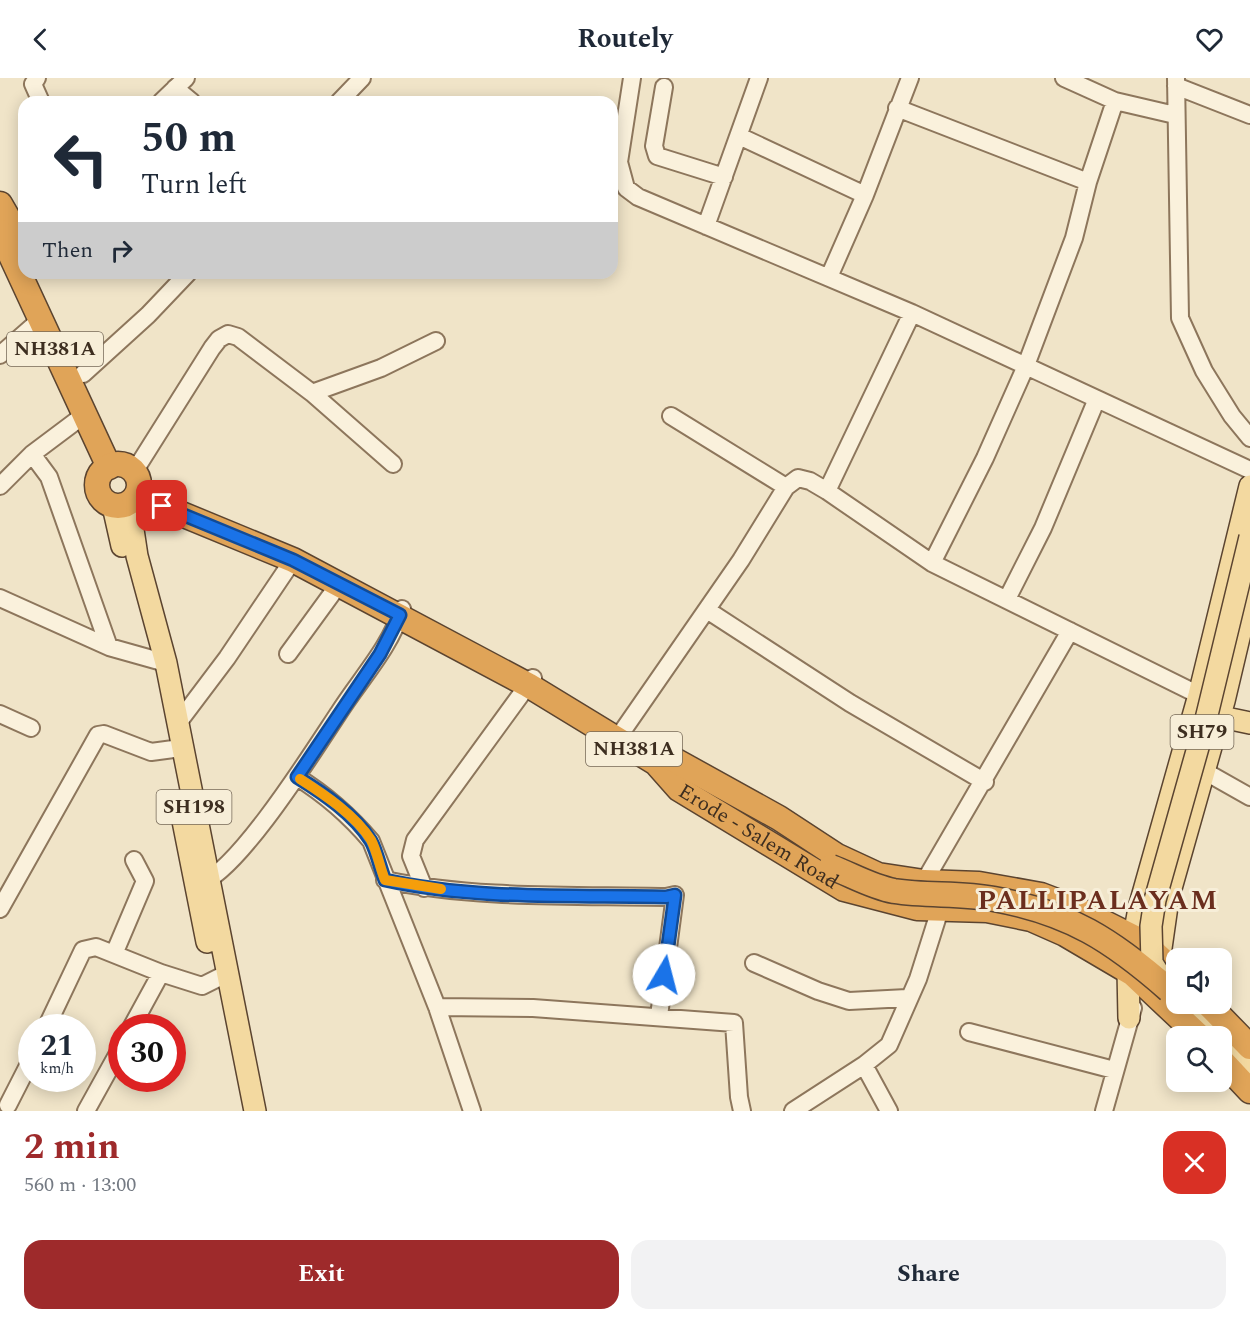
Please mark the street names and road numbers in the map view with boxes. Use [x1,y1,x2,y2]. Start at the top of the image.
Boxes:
road number: NH381A [7,332,103,366]
road number: SH79 [1170,715,1234,749]
road number: NH381A [586,732,682,766]
street label: Erode - Salem Road [672,776,845,898]
road number: SH198 [156,790,232,824]

